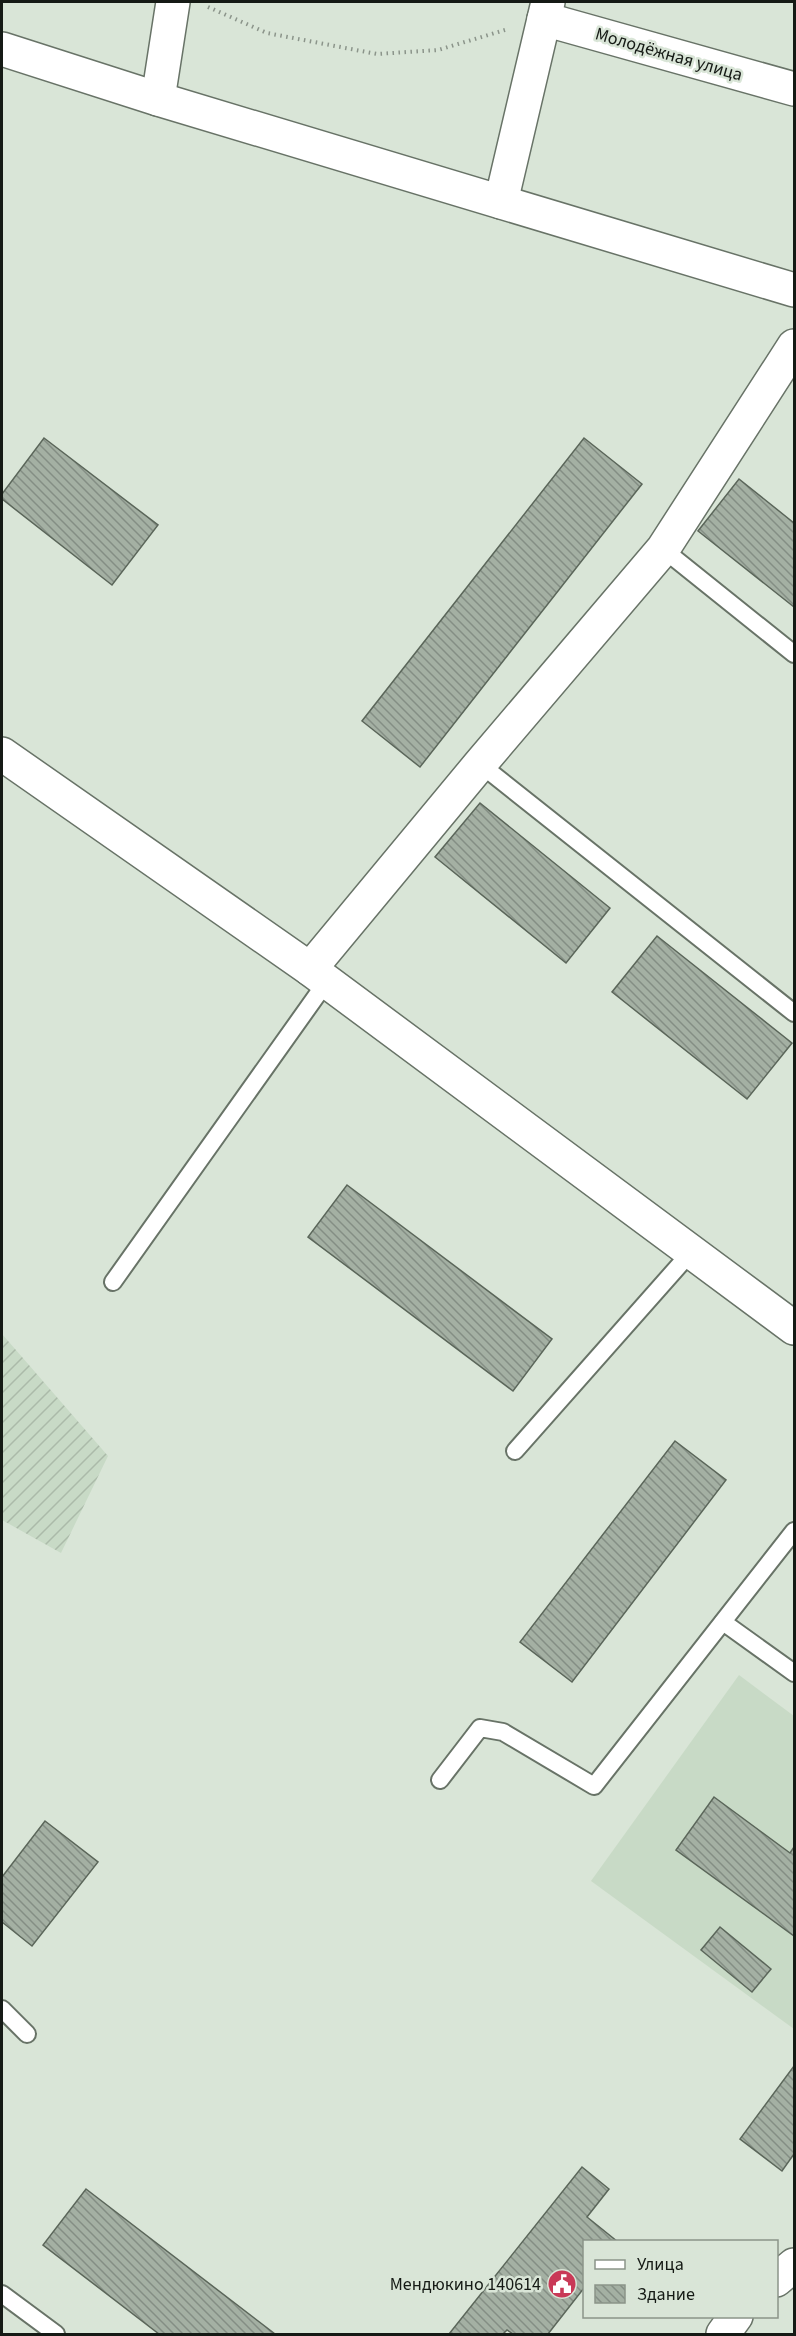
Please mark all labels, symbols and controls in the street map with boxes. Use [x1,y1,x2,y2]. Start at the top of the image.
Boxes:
street label: Молодёжная улица [592,21,745,87]
legend [583,2240,778,2318]
text: Улица [637,2252,684,2277]
public building icon: Мендюкино 140614 [546,2268,578,2300]
place label: Мендюкино 140614 [390,2272,541,2297]
text: Здание [637,2282,695,2307]

